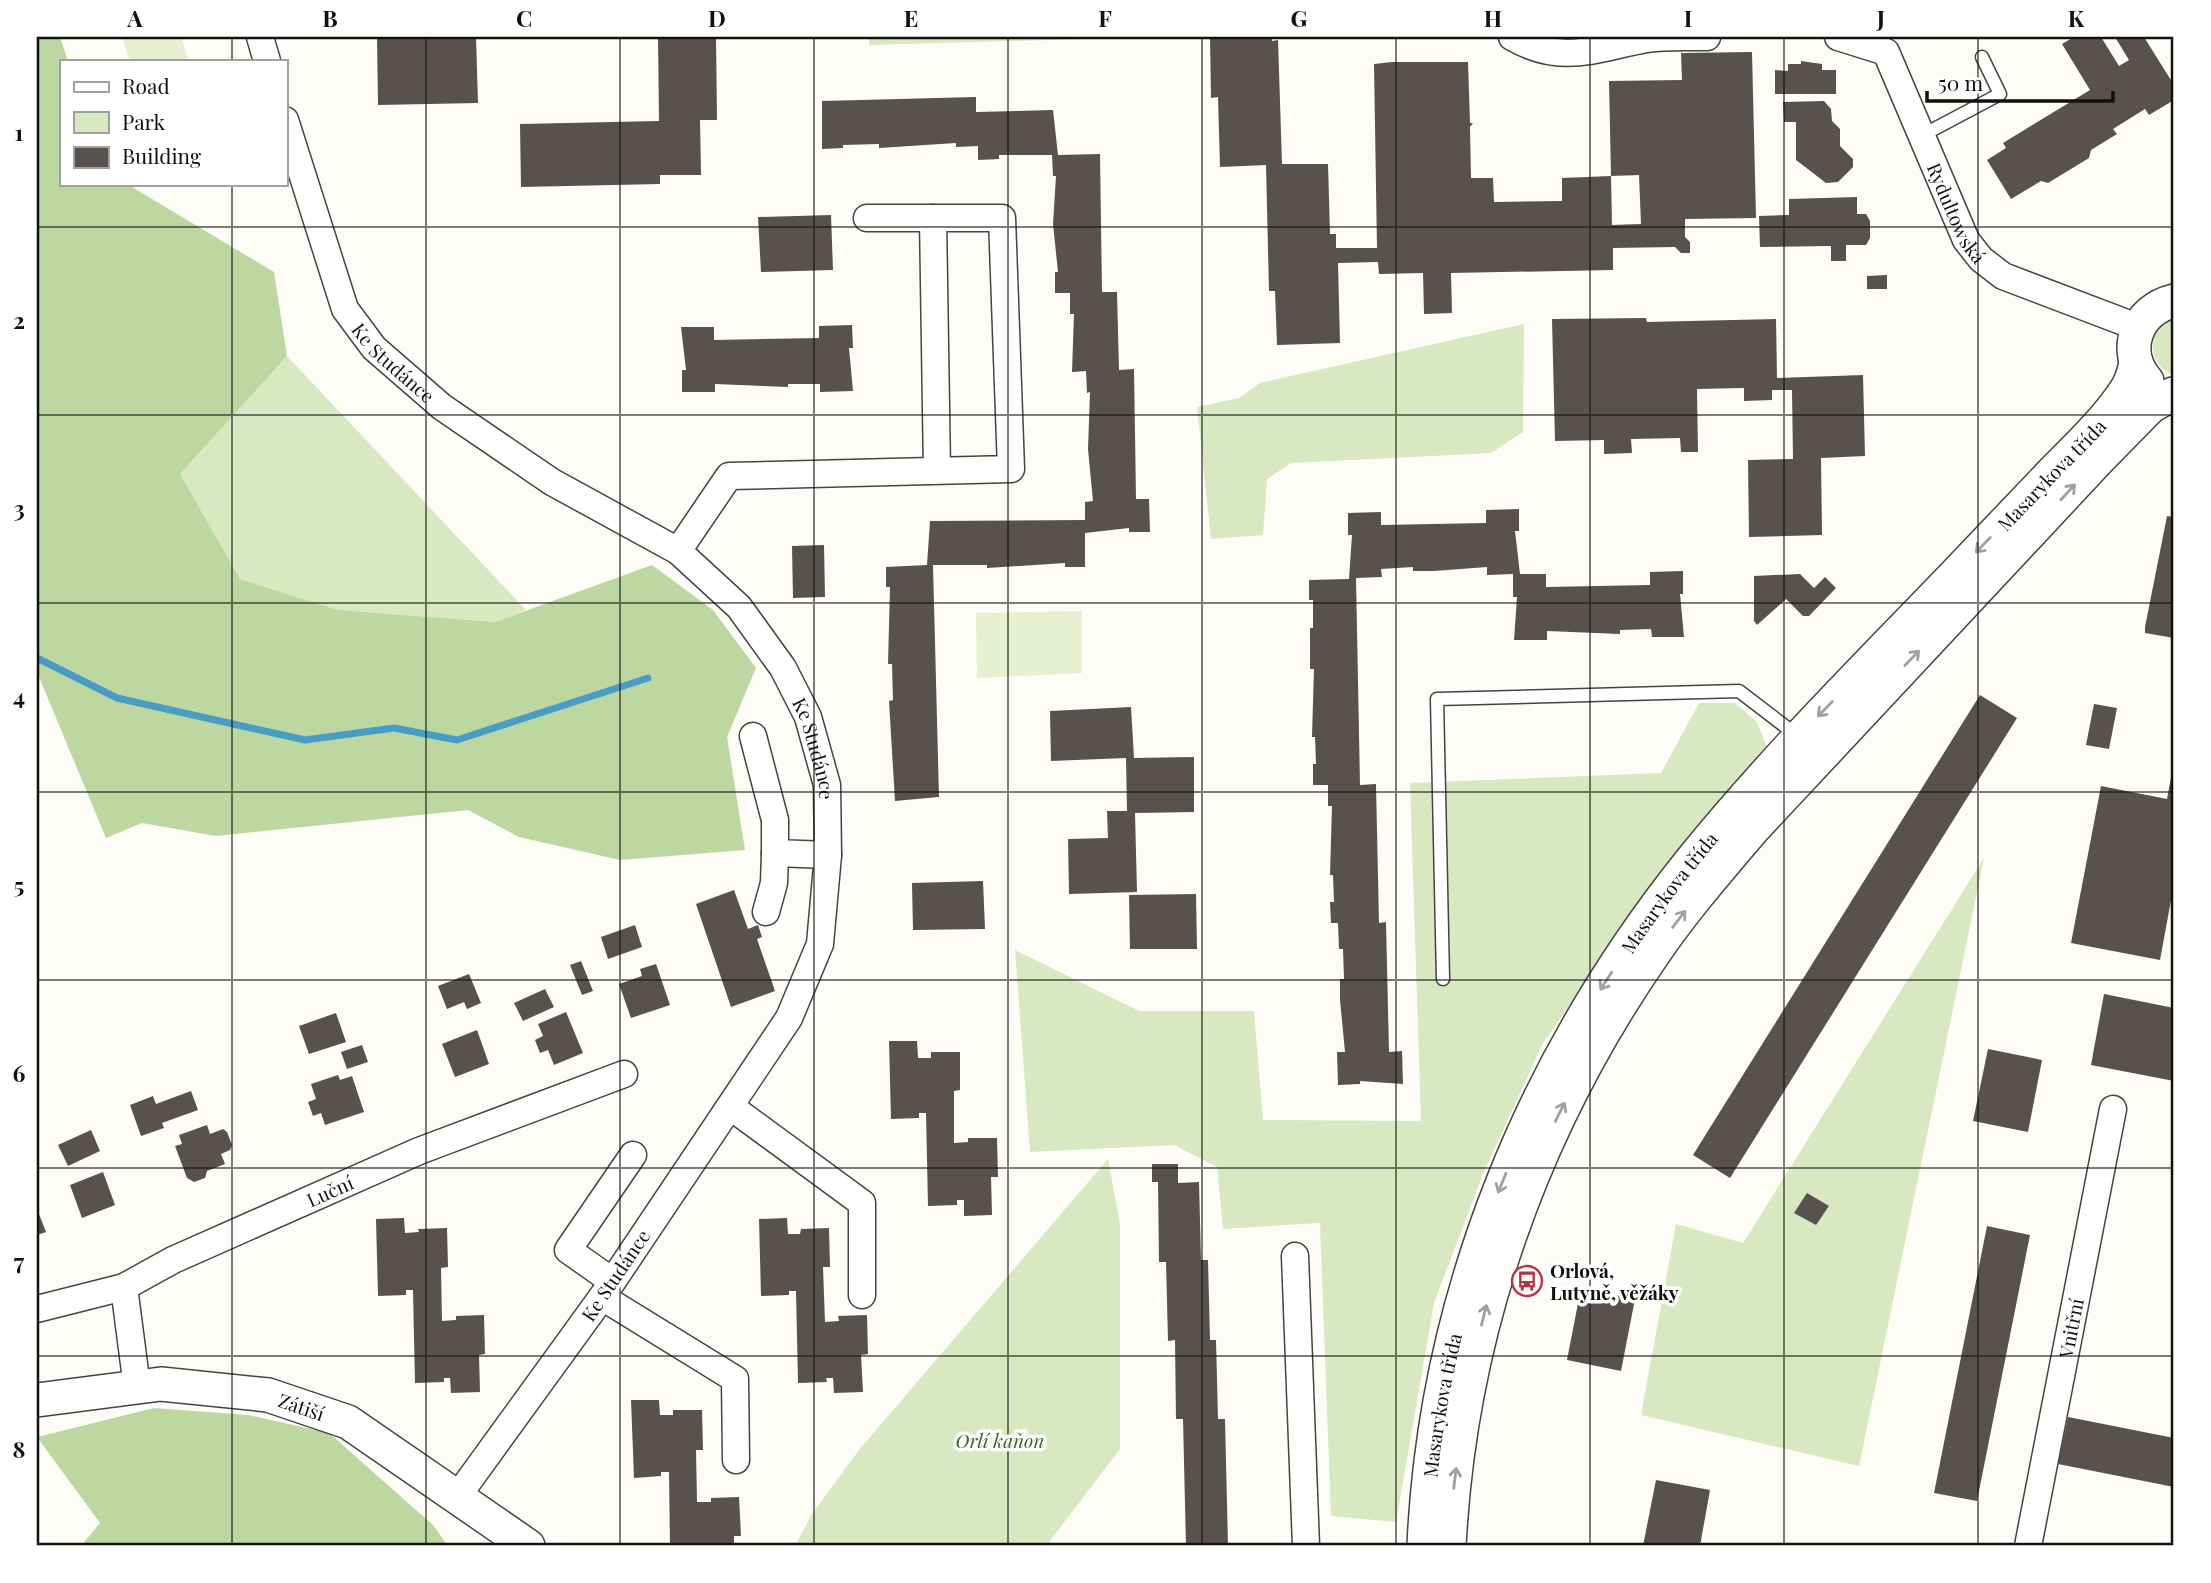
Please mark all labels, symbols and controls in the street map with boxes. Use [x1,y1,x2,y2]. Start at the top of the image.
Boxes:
text: A [126,2,143,33]
text: B [322,2,338,33]
text: C [516,2,532,33]
text: D [708,2,726,33]
text: E [904,2,918,33]
text: F [1098,2,1112,33]
text: G [1291,2,1308,33]
text: H [1484,2,1502,33]
text: I [1684,2,1692,33]
text: J [1876,2,1885,33]
text: K [2068,2,2085,33]
legend [60,60,287,186]
scale bar [1927,60,2113,104]
text: 50 m [1938,68,1984,96]
text: Road [122,71,170,99]
text: Park [122,107,166,135]
text: 1 [15,116,24,147]
text: Building [122,141,201,169]
street label: Rydultowská [1922,159,1992,269]
text: 2 [13,304,25,335]
street label: Ke Studánce [346,317,441,408]
street label: Masarykova třída [1991,413,2112,536]
one-way arrow [2060,483,2076,501]
text: 3 [13,492,25,523]
one-way arrow [1975,536,1992,553]
one-way arrow [1904,650,1921,667]
text: 4 [13,680,25,711]
street label: Ke Studánce [787,693,840,800]
one-way arrow [1817,700,1834,717]
street label: Masarykova třída [1614,826,1723,958]
text: 5 [14,869,24,900]
one-way arrow [1672,910,1687,929]
one-way arrow [1599,971,1614,990]
text: 6 [13,1057,26,1088]
one-way arrow [1553,1102,1567,1123]
street label: Luční [302,1169,357,1212]
one-way arrow [1495,1171,1508,1193]
street label: Ke Studánce [575,1224,655,1326]
text: 7 [14,1245,25,1276]
place label: Orlová, Lutyně, věžáky [1550,1257,1679,1305]
bus stop icon: Orlová, Lutyně, věžáky [1510,1264,1544,1298]
street label: Vnitřní [2052,1295,2089,1361]
one-way arrow [1478,1304,1491,1326]
street label: Masarykova třída [1416,1330,1467,1479]
street label: Zátiší [275,1386,328,1426]
park label: Orlí kaňon [956,1427,1044,1453]
text: 8 [13,1433,25,1464]
one-way arrow [1448,1467,1461,1490]

